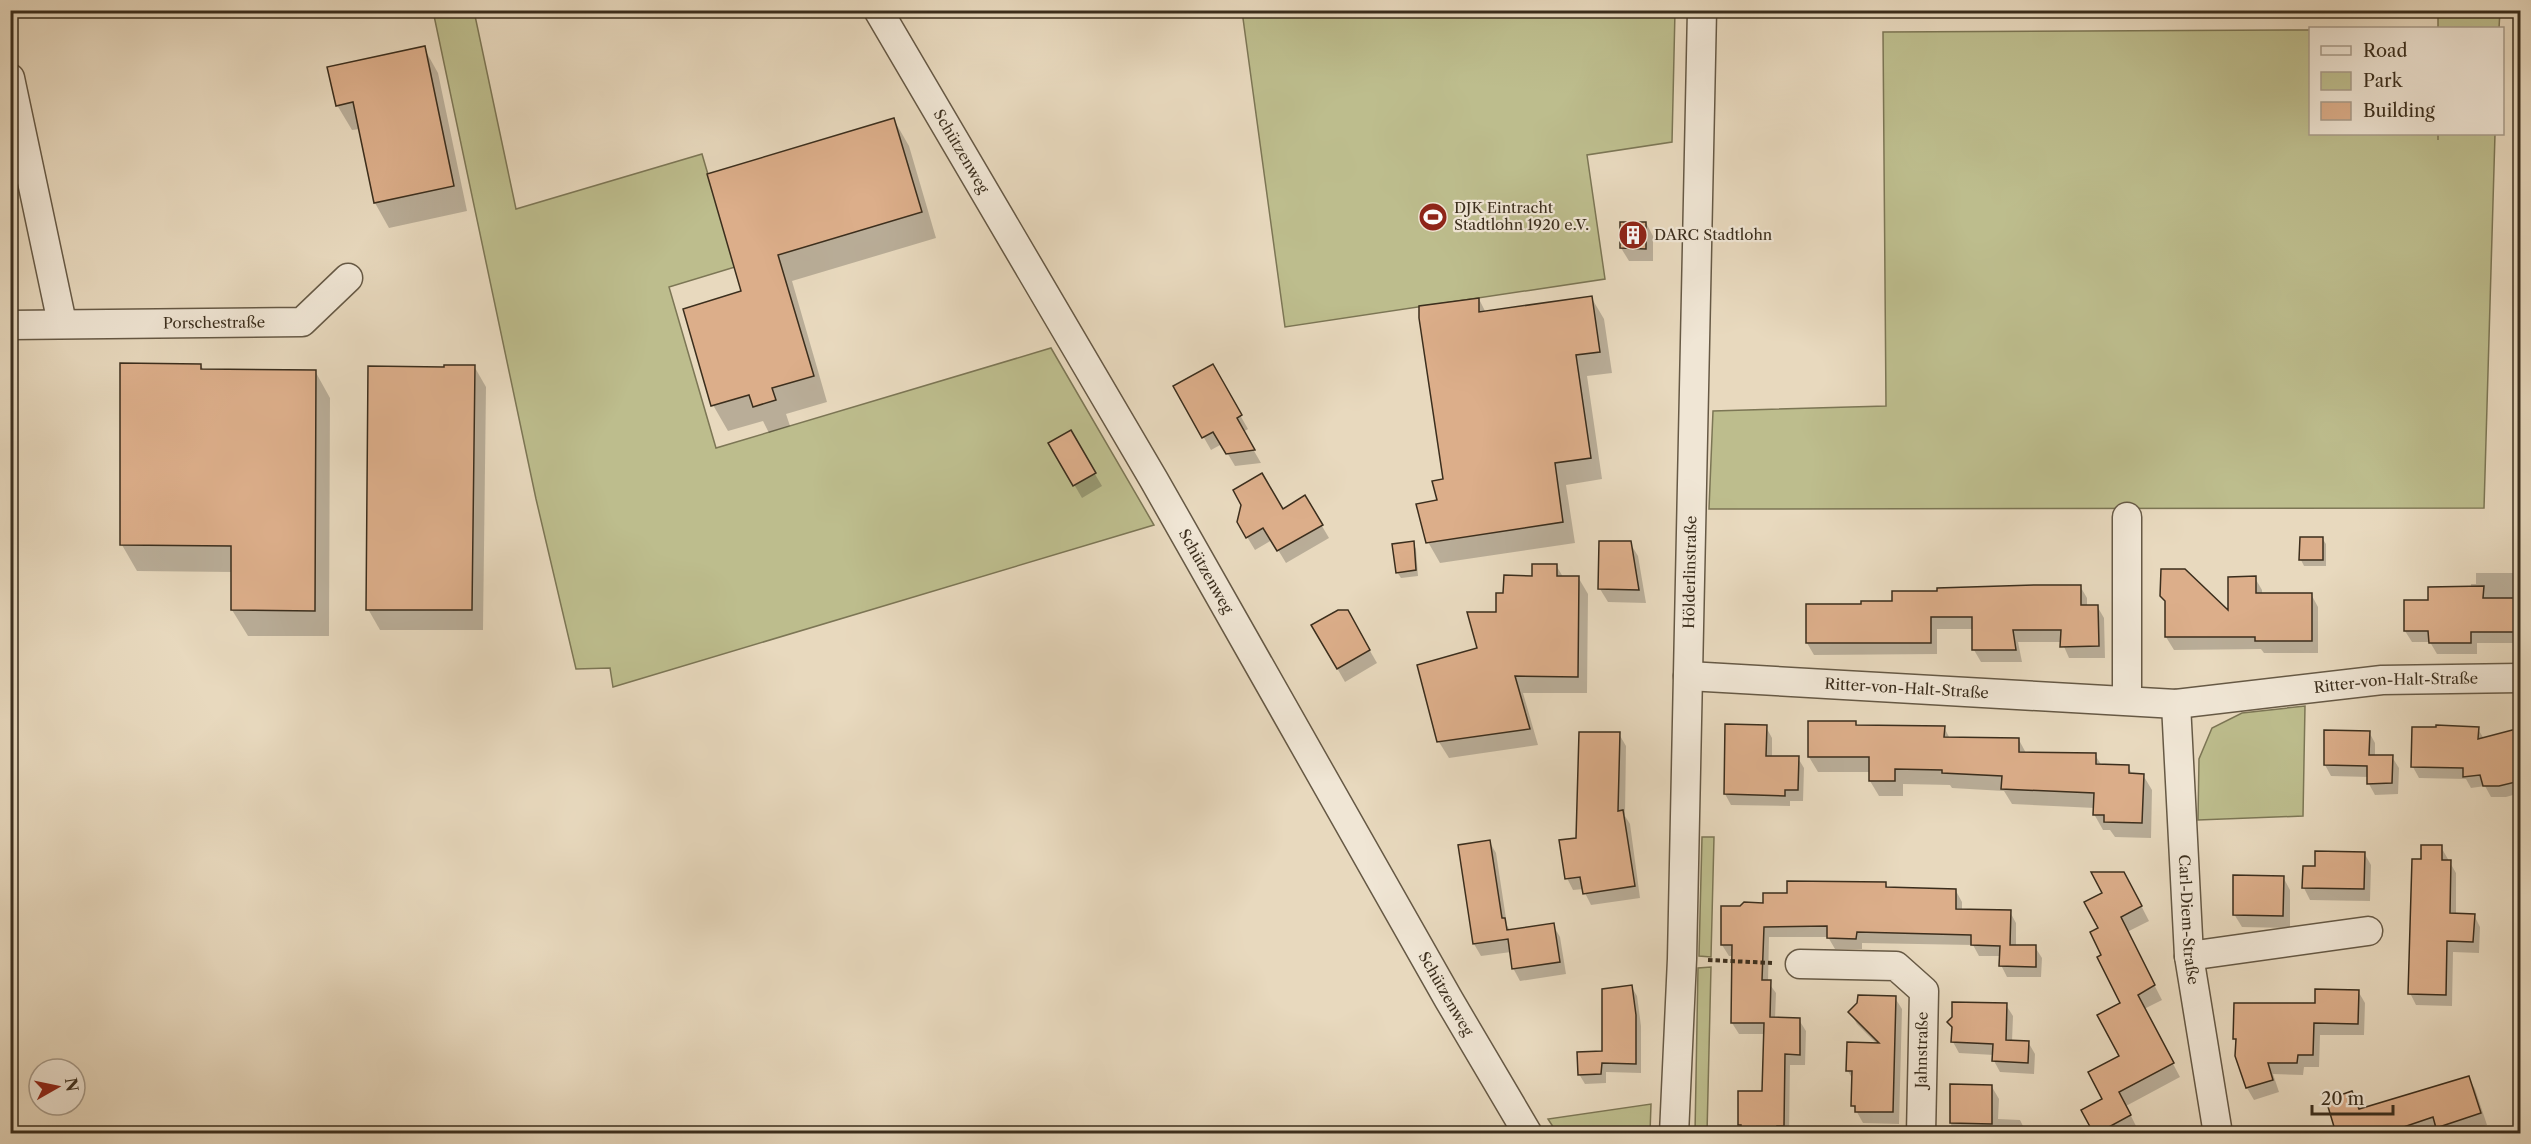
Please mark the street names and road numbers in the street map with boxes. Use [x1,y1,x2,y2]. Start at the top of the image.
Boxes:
street label: Schützenweg [929,106,994,197]
street label: Porschestraße [163,312,265,332]
street label: Hölderlinstraße [1679,515,1700,629]
street label: Schützenweg [1175,525,1238,617]
street label: Ritter-von-Halt-Straße [2313,669,2478,697]
street label: Ritter-von-Halt-Straße [1824,674,1989,702]
street label: Carl-Diem-Straße [2175,854,2204,986]
street label: Schützenweg [1415,948,1478,1039]
street label: Jahnstraße [1911,1012,1932,1090]

